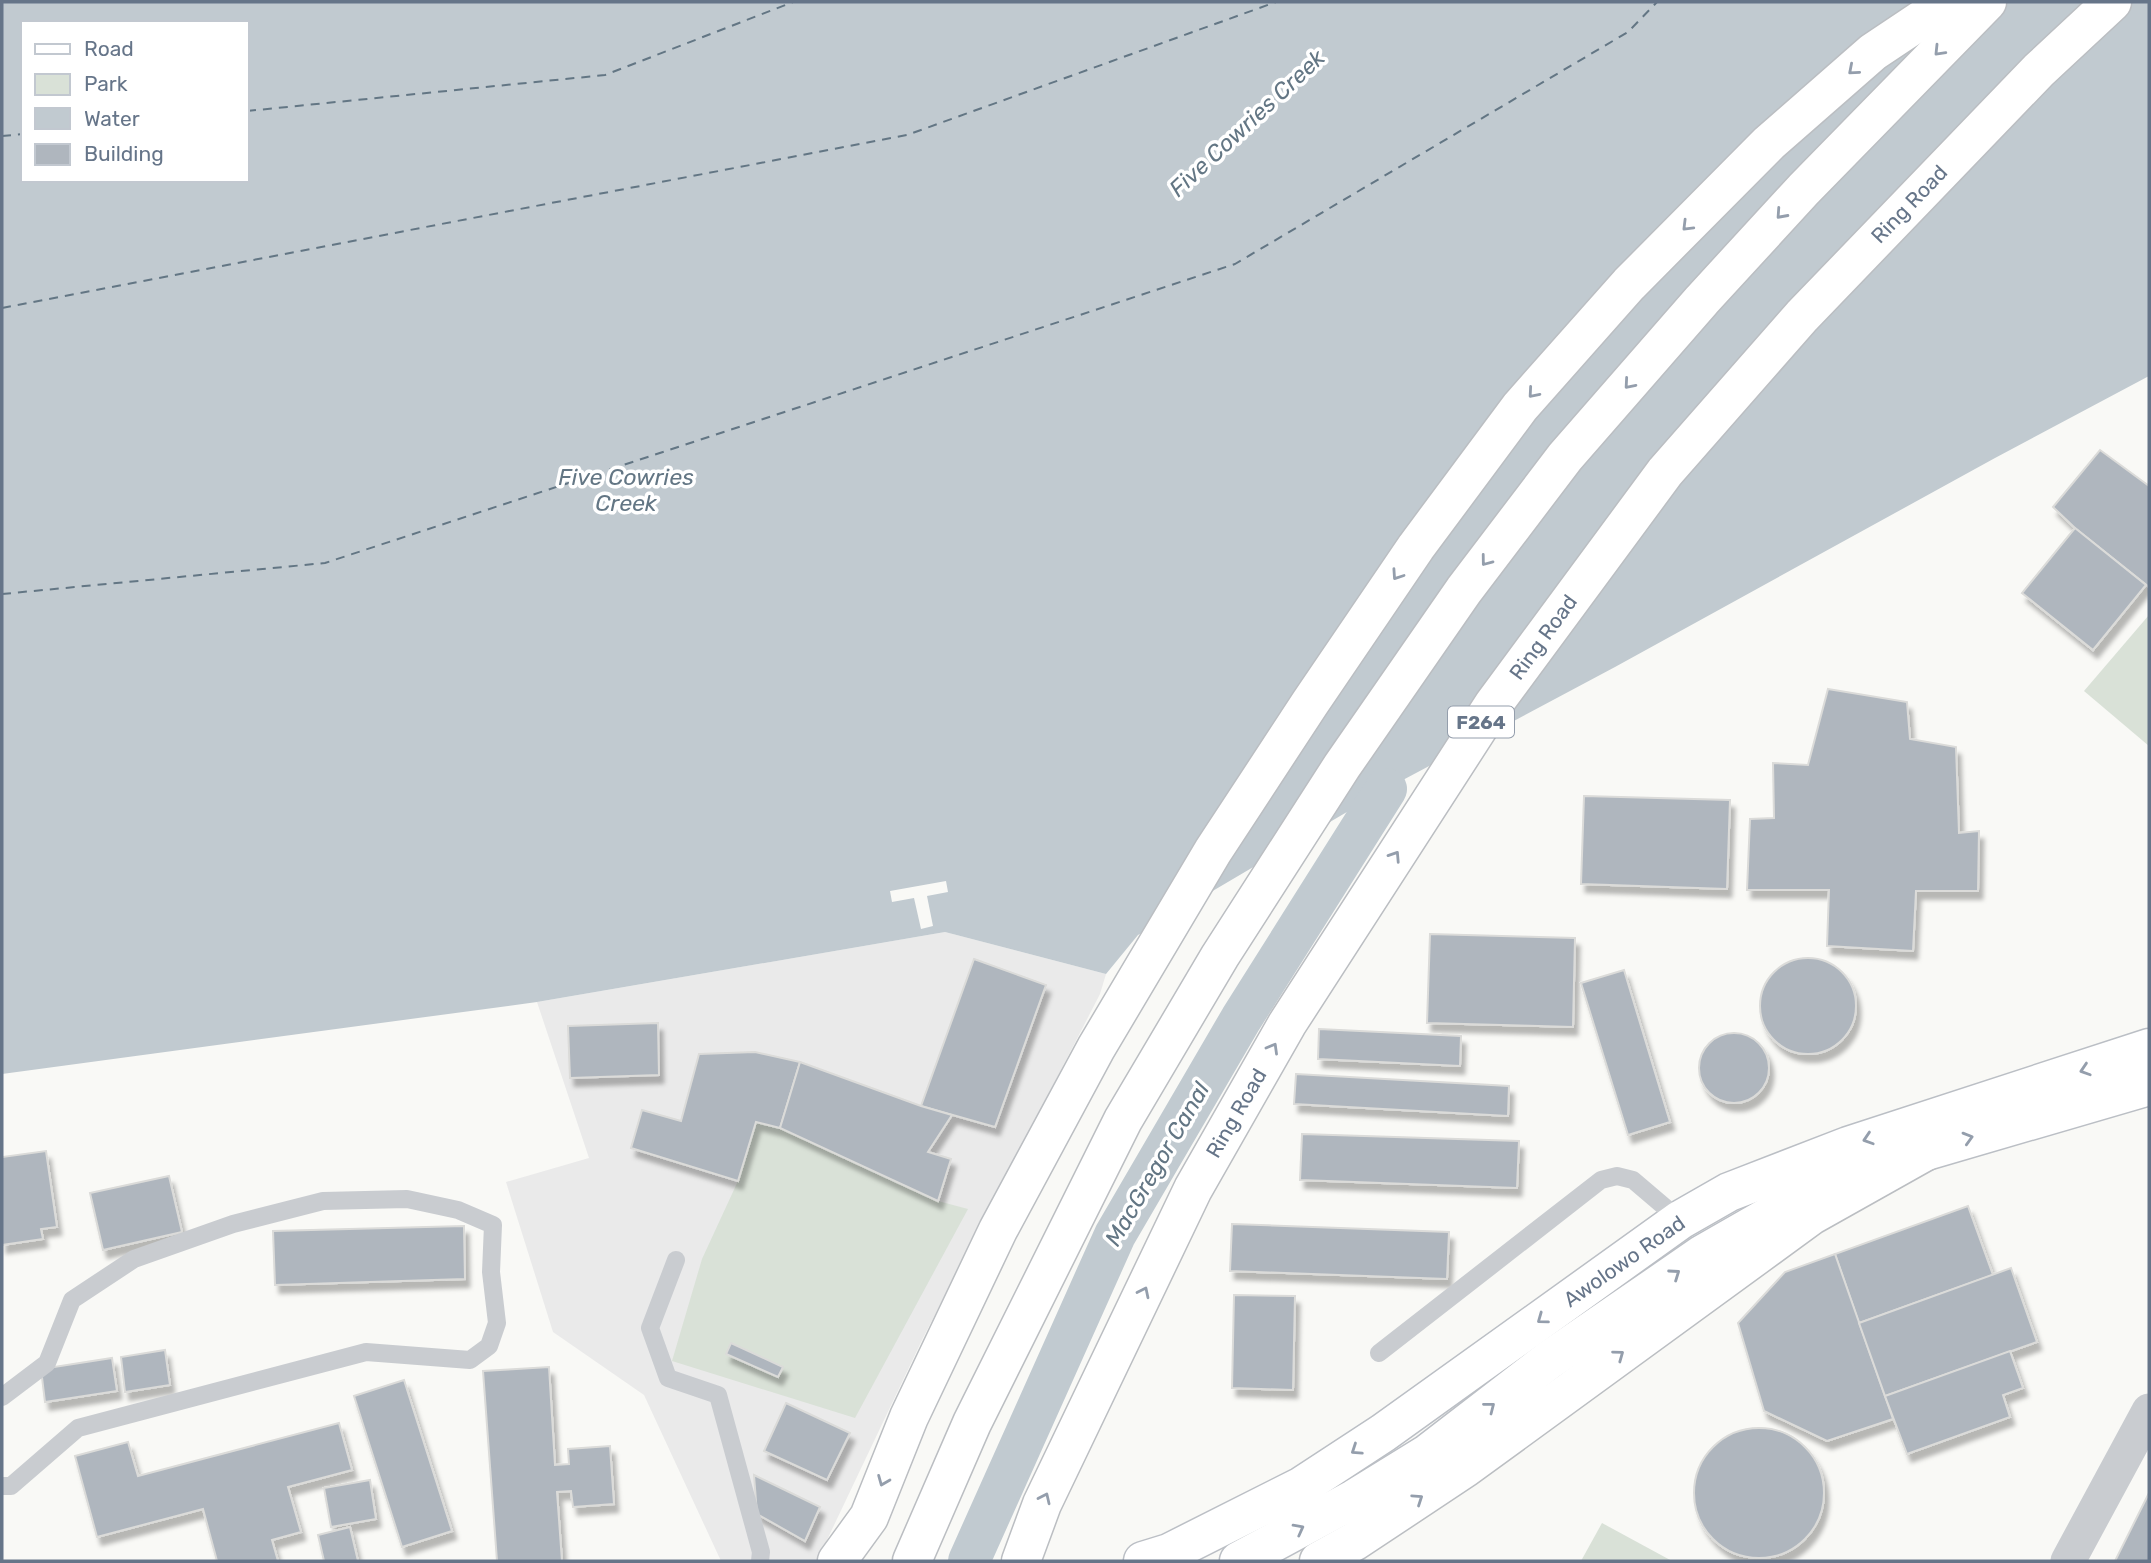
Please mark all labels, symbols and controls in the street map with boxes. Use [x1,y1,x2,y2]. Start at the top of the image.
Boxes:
legend [21,21,248,182]
text: Road [84,36,134,61]
water label: Five Cowries Creek [1163,43,1331,202]
one-way arrow [1935,43,1948,56]
one-way arrow [1848,62,1861,74]
text: Park [84,71,128,96]
text: Water [84,106,140,131]
text: Building [84,141,164,166]
street label: Ring Road [1866,160,1952,248]
one-way arrow [1777,206,1789,219]
one-way arrow [1682,217,1695,230]
one-way arrow [1625,375,1637,388]
one-way arrow [1529,385,1541,398]
water label: Five Cowries Creek [558,463,694,517]
one-way arrow [1482,553,1495,565]
one-way arrow [1393,567,1405,580]
street label: Ring Road [1504,590,1582,684]
road number: F264 [1448,706,1514,737]
one-way arrow [1387,851,1400,864]
one-way arrow [1265,1043,1278,1056]
one-way arrow [2079,1062,2091,1077]
street label: Ring Road [1200,1064,1272,1162]
water label: MacGregor Canal [1099,1077,1215,1251]
one-way arrow [1862,1131,1874,1146]
one-way arrow [1962,1132,1974,1147]
street label: Awolowo Road [1558,1210,1690,1312]
one-way arrow [1667,1270,1680,1282]
one-way arrow [1135,1287,1149,1299]
one-way arrow [1537,1311,1550,1323]
one-way arrow [1611,1351,1624,1364]
one-way arrow [1482,1403,1495,1415]
one-way arrow [1351,1442,1364,1455]
one-way arrow [878,1474,892,1486]
one-way arrow [1037,1492,1051,1505]
one-way arrow [1410,1495,1423,1507]
one-way arrow [1292,1524,1304,1538]

